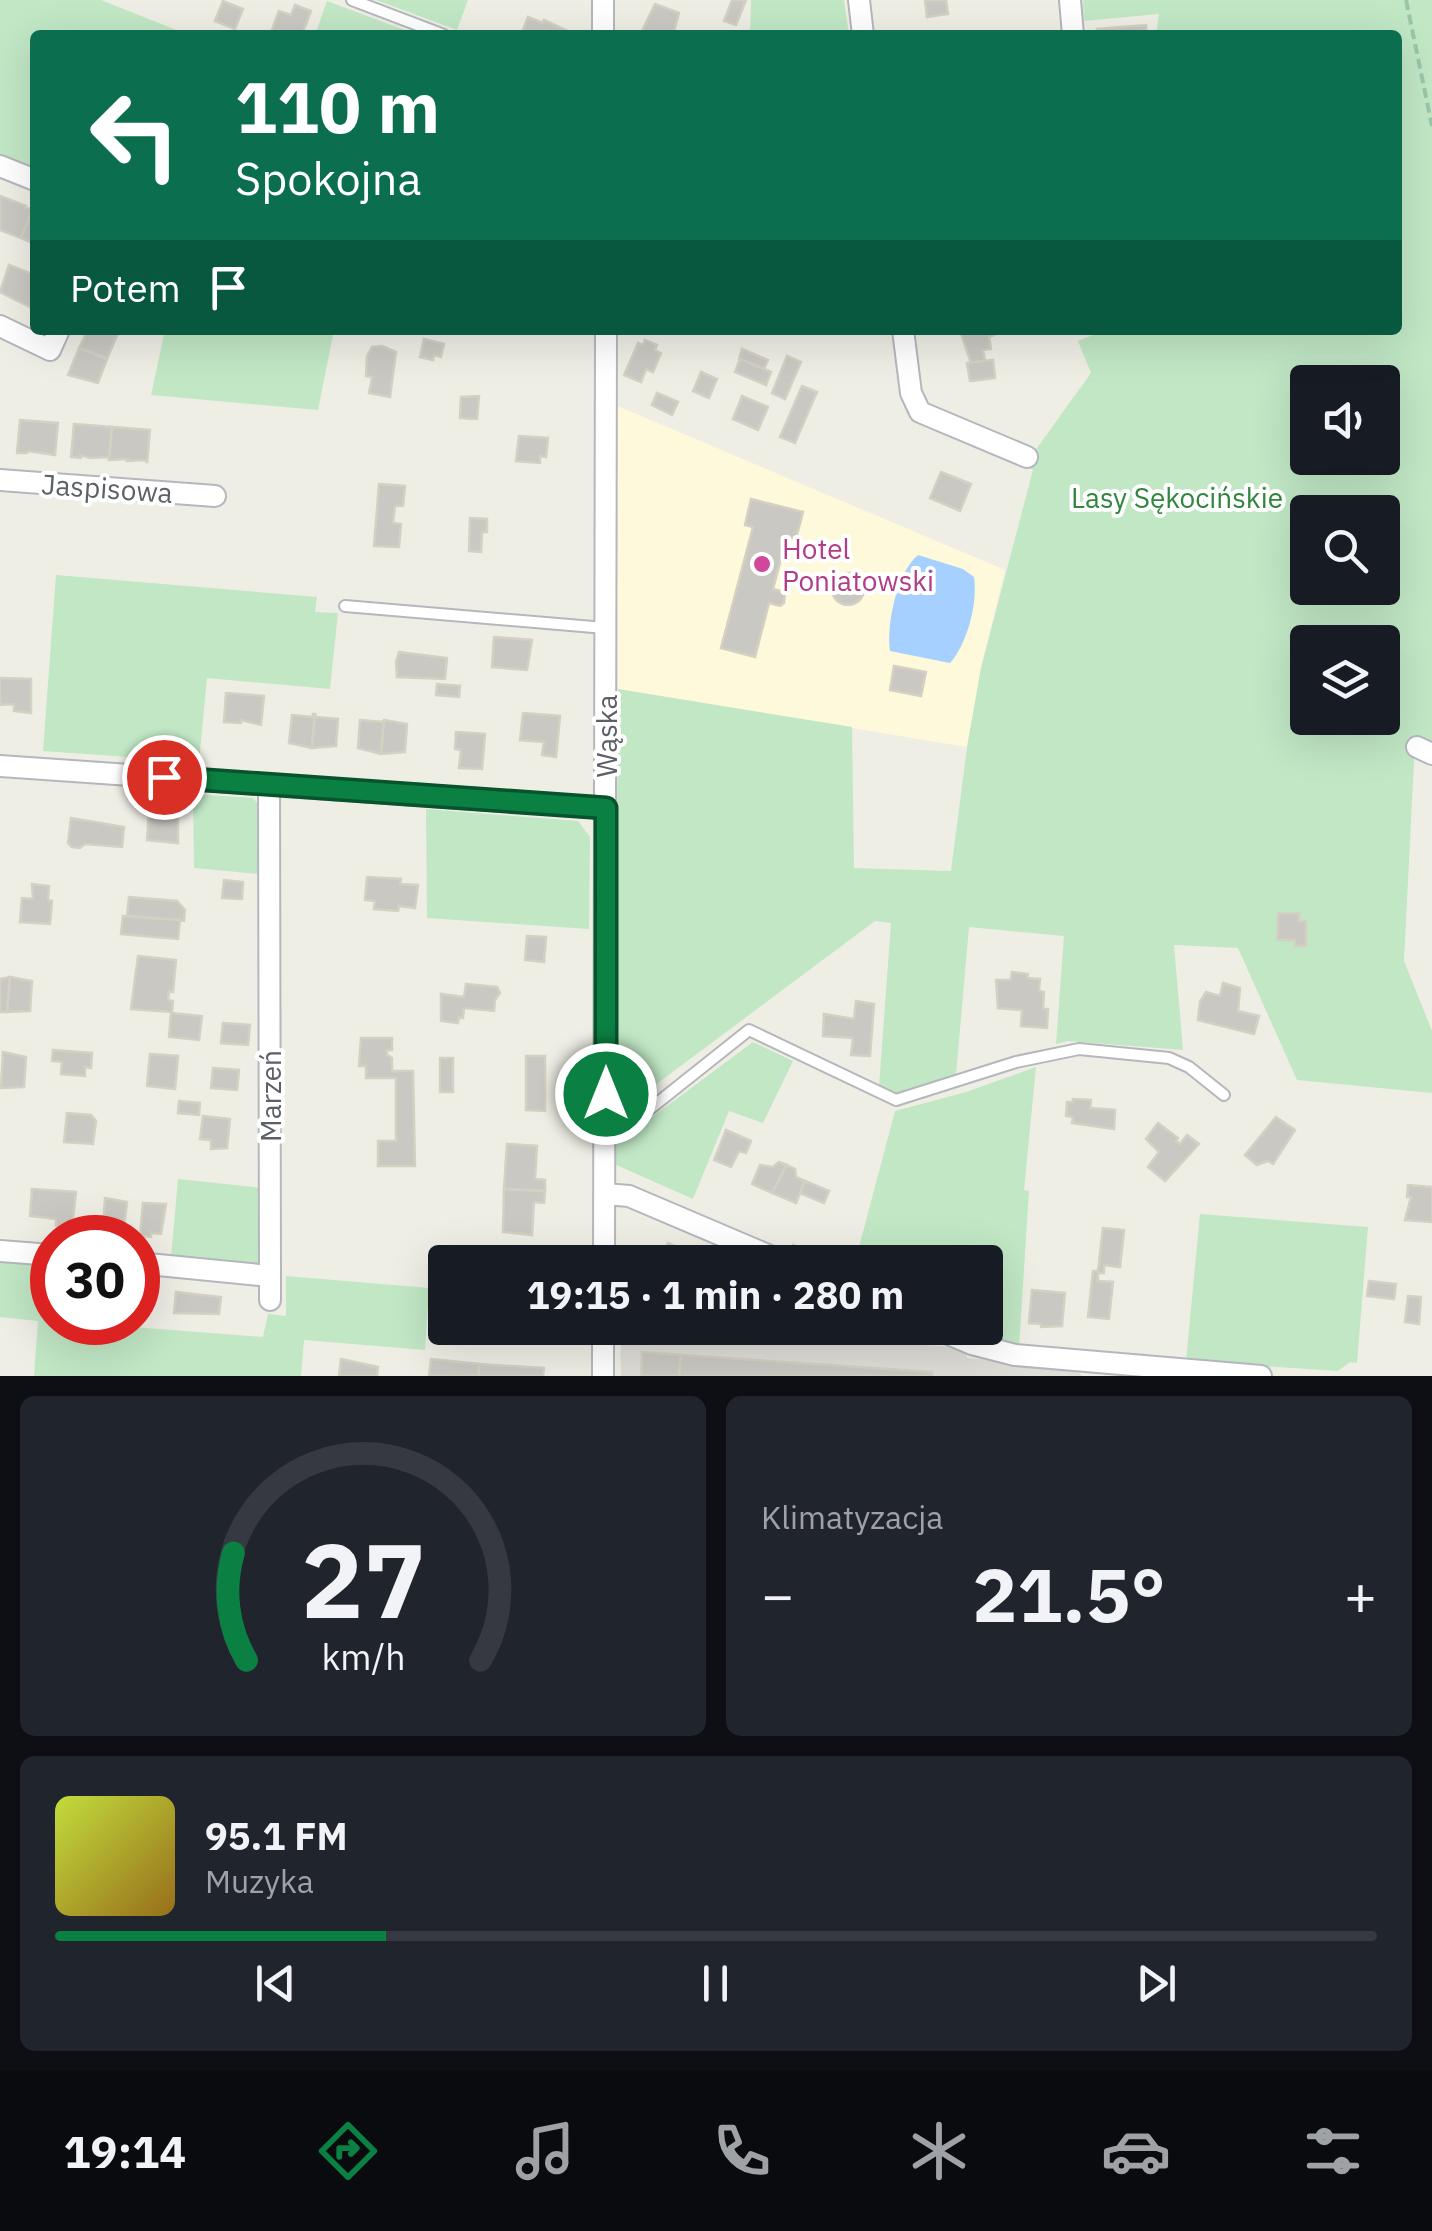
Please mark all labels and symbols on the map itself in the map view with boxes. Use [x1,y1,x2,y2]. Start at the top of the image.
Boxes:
street label: Jaspisowa [40,465,174,511]
park label: Lasy Sękocińskie [1071,479,1283,516]
place label: Hotel Poniatowski [782,530,934,599]
marker: Hotel Poniatowski [751,553,773,575]
street label: Wąska [588,695,625,777]
pin [122,735,207,820]
position arrow [554,1042,658,1146]
street label: Marzeń [252,1050,289,1142]
speed limit sign: 30 [30,1215,160,1345]

